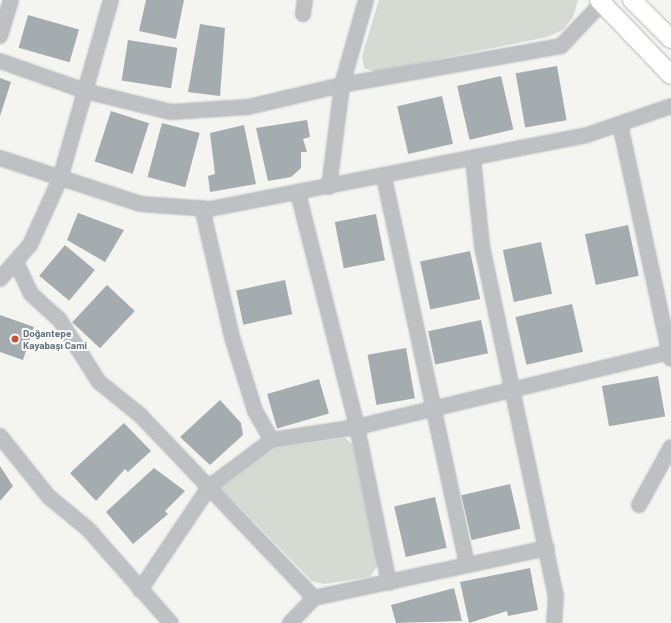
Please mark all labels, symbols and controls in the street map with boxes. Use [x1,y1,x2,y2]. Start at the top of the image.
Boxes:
place label: Doğantepe Kayabaşı Cami [23,327,87,350]
marker: Doğantepe Kayabaşı Cami [10,334,20,344]

